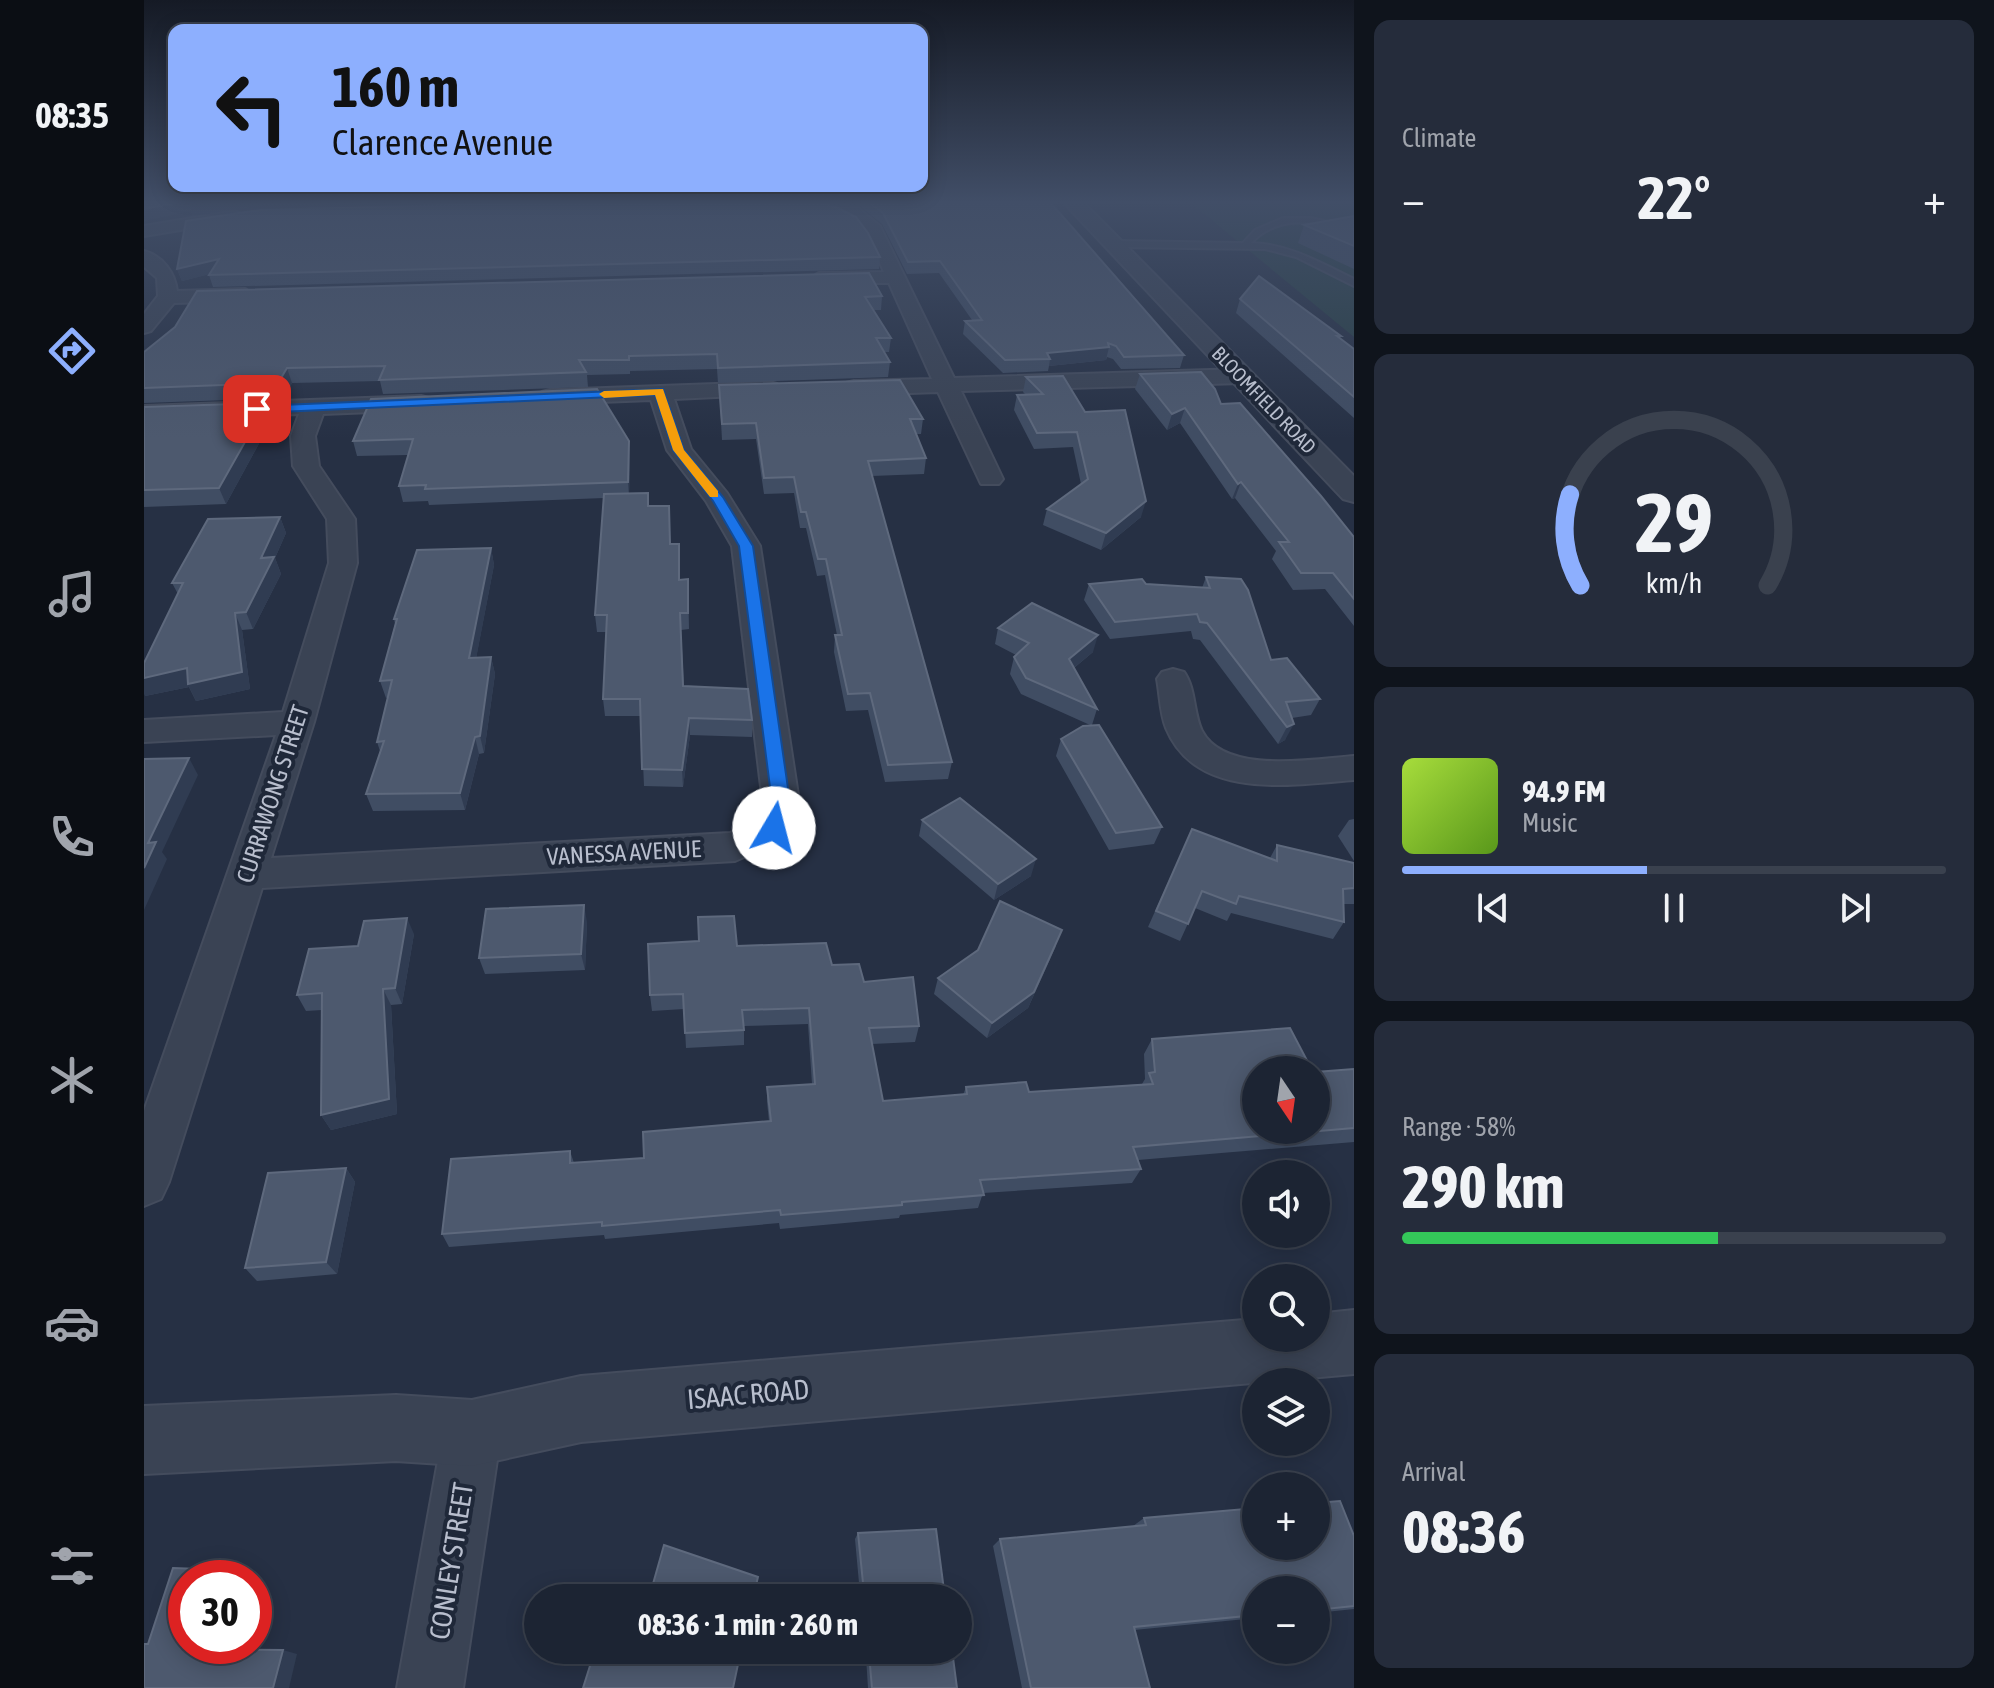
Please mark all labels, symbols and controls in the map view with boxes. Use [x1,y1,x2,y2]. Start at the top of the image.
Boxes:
text: 160 m [332,55,459,119]
icon: left [200,56,304,160]
text: 08:35 [35,94,109,136]
text: Clarence Avenue [332,121,553,163]
text: Climate [1402,123,1476,153]
text: 22° [1638,163,1710,232]
text: − [1402,173,1425,223]
text: + [1923,173,1946,223]
icon: directions [44,323,100,379]
street label: BLOOMFIELD ROAD [1208,342,1321,458]
pin [223,375,291,443]
icon: arrive [235,387,279,431]
text: 29 [1635,474,1713,570]
icon: music [44,566,100,622]
text: km/h [1646,567,1702,600]
street label: CURRAWONG STREET [231,701,314,886]
text: 94.9 FM [1522,774,1606,808]
position arrow [732,786,816,870]
text: Music [1522,808,1577,838]
icon: phone [44,809,100,865]
street label: VANESSA AVENUE [546,835,702,870]
icon: previous [1471,886,1515,930]
icon: pause [1652,886,1696,930]
icon: next [1833,886,1877,930]
icon: climate [44,1052,100,1108]
north arrow [1242,1056,1330,1144]
map controls [1242,1056,1330,1664]
text: Range · 58% [1402,1112,1515,1142]
text: 290 km [1402,1152,1564,1221]
button: sound [1242,1160,1330,1248]
button: search [1242,1264,1330,1352]
icon: car [44,1295,100,1351]
button: layers [1242,1368,1330,1456]
street label: ISAAC ROAD [686,1373,810,1415]
text: Arrival [1402,1457,1466,1487]
button: + [1242,1472,1330,1560]
street label: CONLEY STREET [423,1480,479,1642]
text: 08:36 [1402,1497,1525,1566]
icon: filters [44,1538,100,1594]
speed limit sign: 30 [168,1560,272,1664]
button: − [1242,1576,1330,1664]
text: 08:36 · 1 min · 260 m [638,1607,858,1641]

